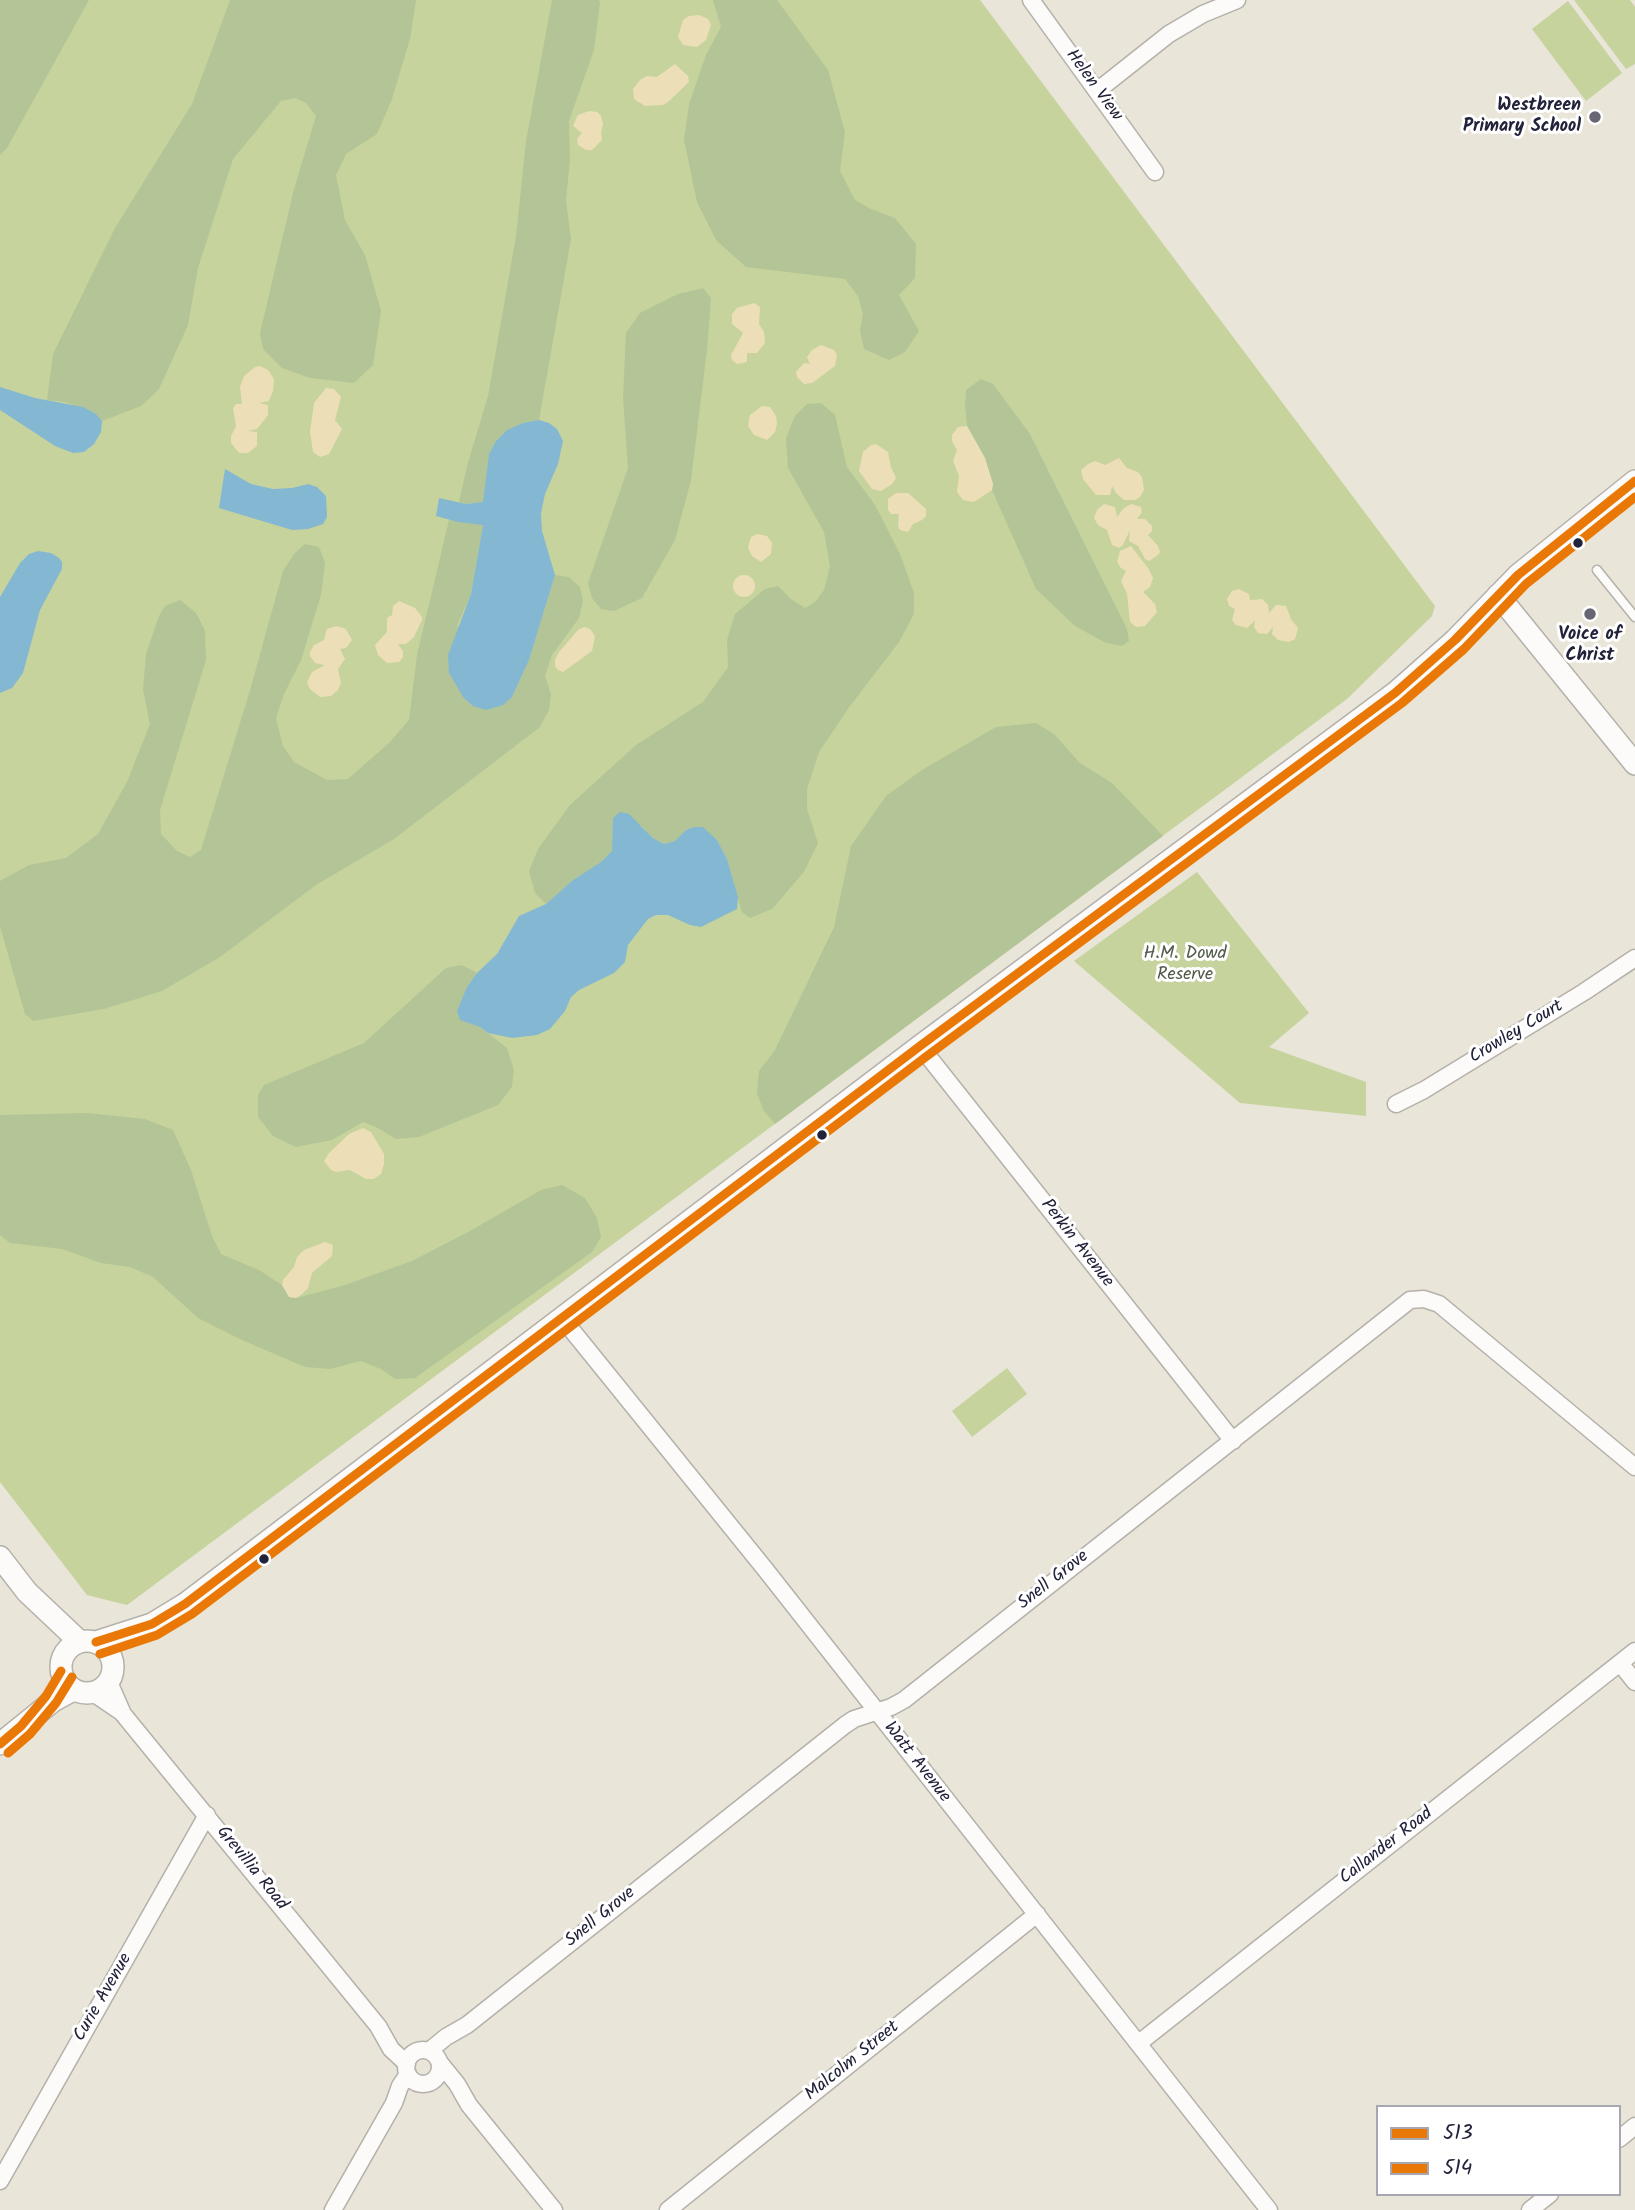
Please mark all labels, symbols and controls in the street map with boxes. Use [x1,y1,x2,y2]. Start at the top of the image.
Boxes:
street label: Helen View [1060,46,1126,126]
place label: Westbreen Primary School [1463,96,1581,138]
marker: Westbreen Primary School [1587,109,1603,125]
unlabelled marker [1571,536,1585,550]
marker: Voice of Christ [1582,606,1598,622]
place label: Voice of Christ [1558,625,1622,668]
park label: H.M. Dowd Reserve [1144,944,1226,986]
street label: Crowley Court [1466,997,1568,1069]
unlabelled marker [815,1128,829,1142]
street label: Perkin Avenue [1035,1195,1117,1293]
street label: Snell Grove [1014,1547,1094,1615]
unlabelled marker [257,1552,271,1566]
street label: Watt Avenue [878,1718,954,1808]
street label: Callander Road [1336,1804,1438,1890]
street label: Grevillia Road [211,1823,291,1915]
street label: Snell Grove [562,1883,640,1953]
street label: Curie Avenue [70,1950,138,2046]
street label: Malcolm Street [802,2017,904,2107]
legend [1376,2105,1621,2196]
text: 513 [1443,2117,1473,2150]
text: 514 [1443,2152,1472,2185]

